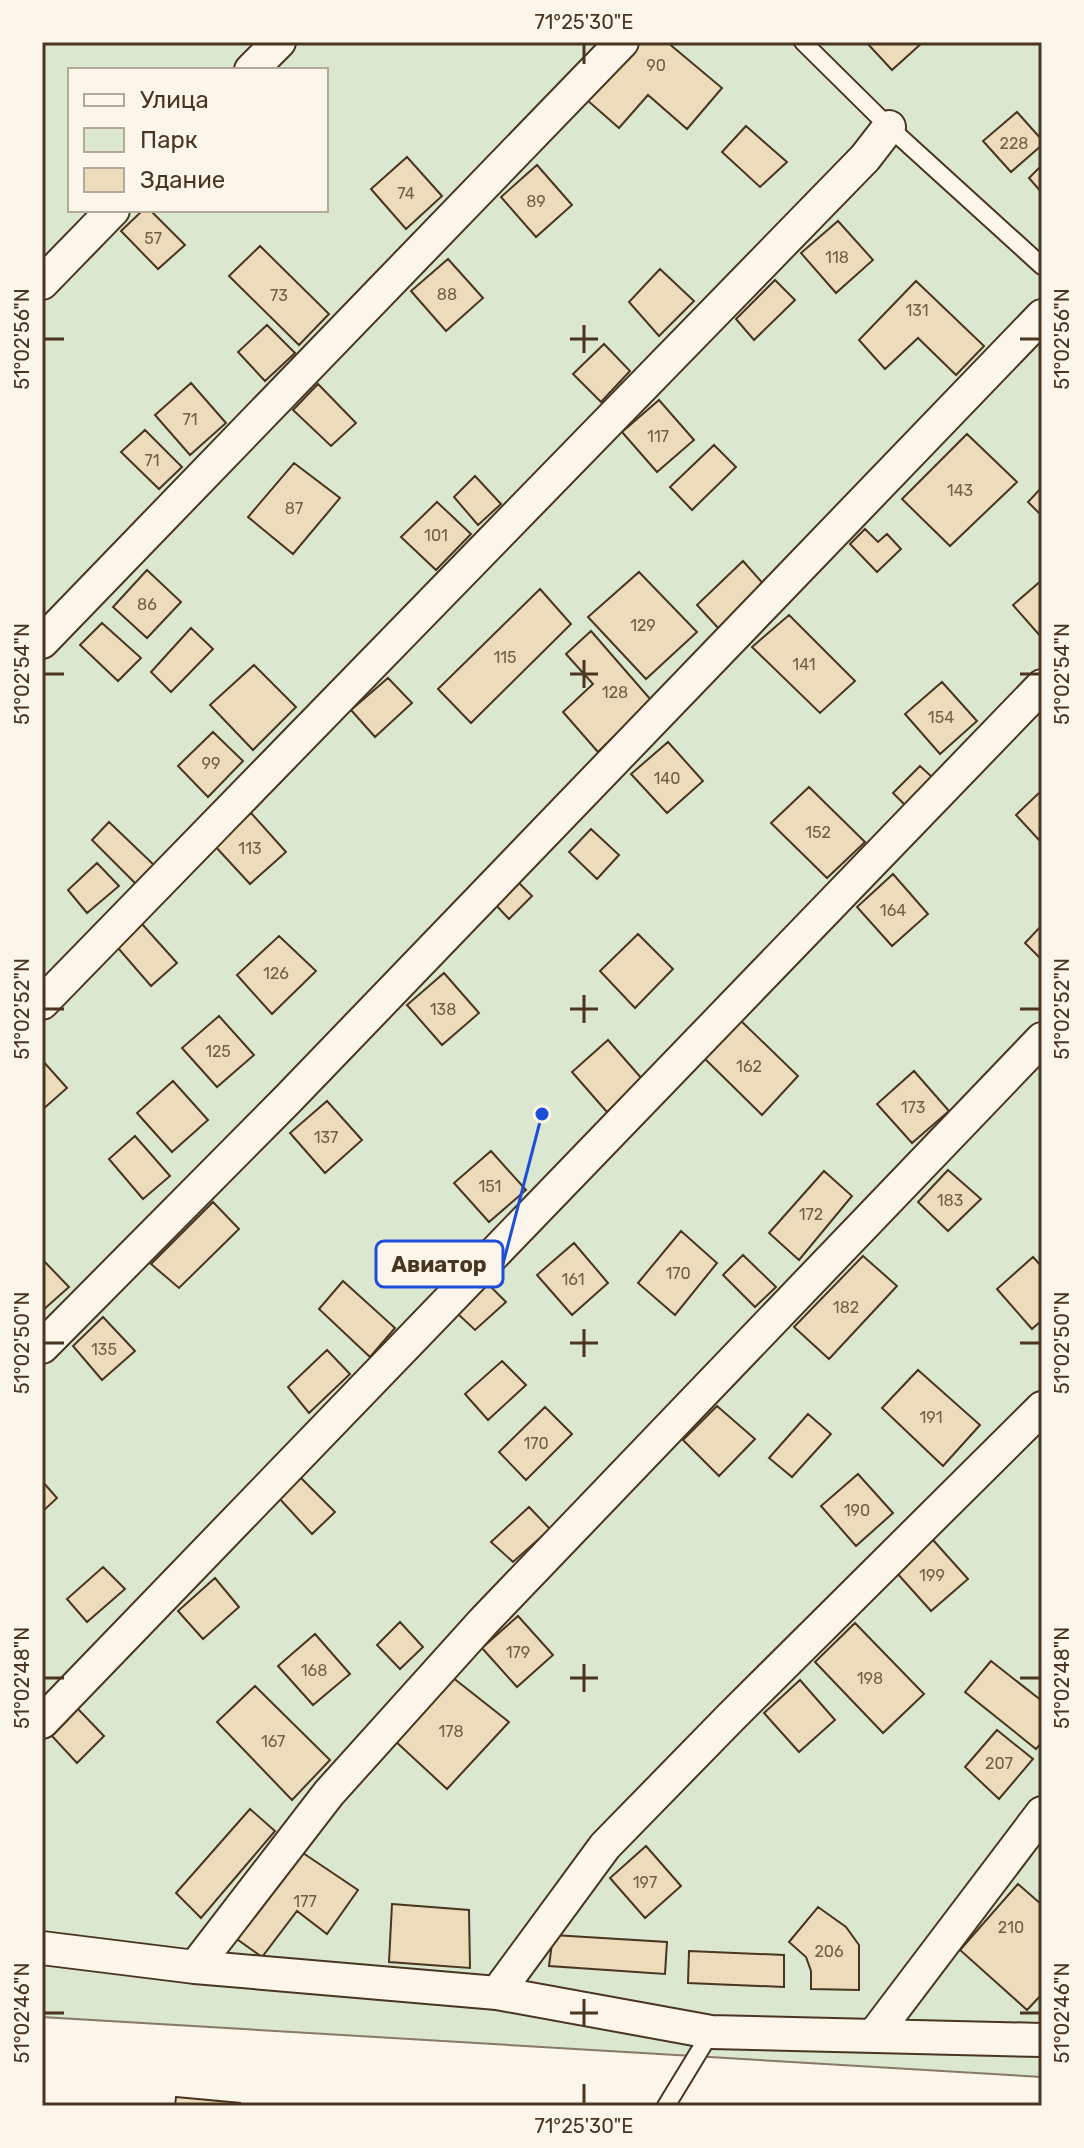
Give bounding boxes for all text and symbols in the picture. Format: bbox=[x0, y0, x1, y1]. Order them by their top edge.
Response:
text: 71°25'30"E bbox=[535, 10, 633, 34]
house number: 90 bbox=[646, 56, 666, 75]
legend bbox=[68, 68, 328, 212]
text: Улица bbox=[140, 86, 209, 114]
text: Парк bbox=[140, 126, 198, 154]
house number: 228 bbox=[1000, 134, 1028, 153]
text: Здание bbox=[140, 166, 225, 194]
house number: 74 bbox=[397, 184, 415, 203]
house number: 89 bbox=[526, 192, 546, 211]
house number: 57 bbox=[144, 229, 162, 248]
house number: 118 bbox=[825, 248, 849, 267]
house number: 88 bbox=[437, 285, 457, 304]
house number: 73 bbox=[270, 286, 288, 305]
text: 51°02'56"N bbox=[10, 288, 34, 390]
text: 51°02'56"N bbox=[1050, 288, 1074, 390]
house number: 131 bbox=[905, 301, 929, 320]
house number: 71 bbox=[182, 410, 198, 429]
house number: 117 bbox=[647, 427, 669, 446]
house number: 71 bbox=[144, 451, 160, 470]
house number: 143 bbox=[947, 481, 973, 500]
house number: 87 bbox=[285, 499, 303, 518]
house number: 101 bbox=[424, 526, 448, 545]
house number: 86 bbox=[137, 595, 157, 614]
house number: 129 bbox=[630, 616, 656, 635]
text: 51°02'54"N bbox=[10, 623, 34, 725]
text: 51°02'54"N bbox=[1050, 623, 1074, 725]
house number: 115 bbox=[493, 648, 517, 667]
house number: 141 bbox=[792, 655, 816, 674]
house number: 128 bbox=[602, 683, 628, 702]
house number: 154 bbox=[928, 708, 954, 727]
house number: 99 bbox=[202, 754, 220, 773]
house number: 140 bbox=[654, 769, 680, 788]
house number: 152 bbox=[805, 823, 831, 842]
house number: 113 bbox=[238, 839, 262, 858]
house number: 164 bbox=[880, 901, 906, 920]
text: 51°02'52"N bbox=[10, 958, 34, 1060]
text: 51°02'52"N bbox=[1050, 958, 1074, 1060]
house number: 126 bbox=[263, 964, 289, 983]
house number: 138 bbox=[430, 1000, 456, 1019]
house number: 125 bbox=[205, 1042, 231, 1061]
house number: 162 bbox=[736, 1057, 762, 1076]
house number: 173 bbox=[901, 1098, 925, 1117]
house number: 137 bbox=[314, 1128, 338, 1147]
house number: 151 bbox=[479, 1177, 501, 1196]
house number: 183 bbox=[937, 1191, 963, 1210]
house number: 172 bbox=[799, 1205, 823, 1224]
callout: Авиатор bbox=[376, 1241, 503, 1287]
text: Авиатор bbox=[391, 1251, 487, 1278]
house number: 170 bbox=[665, 1264, 691, 1283]
house number: 161 bbox=[562, 1270, 584, 1289]
text: 51°02'50"N bbox=[10, 1292, 34, 1394]
text: 51°02'50"N bbox=[1050, 1292, 1074, 1394]
house number: 182 bbox=[833, 1298, 859, 1317]
house number: 135 bbox=[91, 1340, 117, 1359]
house number: 191 bbox=[919, 1408, 943, 1427]
house number: 170 bbox=[523, 1434, 549, 1453]
house number: 190 bbox=[844, 1501, 870, 1520]
house number: 199 bbox=[919, 1566, 945, 1585]
text: 51°02'48"N bbox=[10, 1627, 34, 1729]
text: 51°02'48"N bbox=[1050, 1627, 1074, 1729]
house number: 179 bbox=[506, 1643, 530, 1662]
house number: 168 bbox=[301, 1661, 327, 1680]
house number: 198 bbox=[857, 1669, 883, 1688]
house number: 178 bbox=[438, 1722, 464, 1741]
house number: 167 bbox=[261, 1732, 285, 1751]
house number: 207 bbox=[985, 1754, 1013, 1773]
house number: 197 bbox=[633, 1873, 657, 1892]
house number: 177 bbox=[293, 1892, 317, 1911]
house number: 210 bbox=[998, 1918, 1024, 1937]
house number: 206 bbox=[814, 1942, 844, 1961]
text: 51°02'46"N bbox=[10, 1963, 34, 2063]
text: 51°02'46"N bbox=[1050, 1963, 1074, 2063]
text: 71°25'30"E bbox=[535, 2114, 633, 2138]

